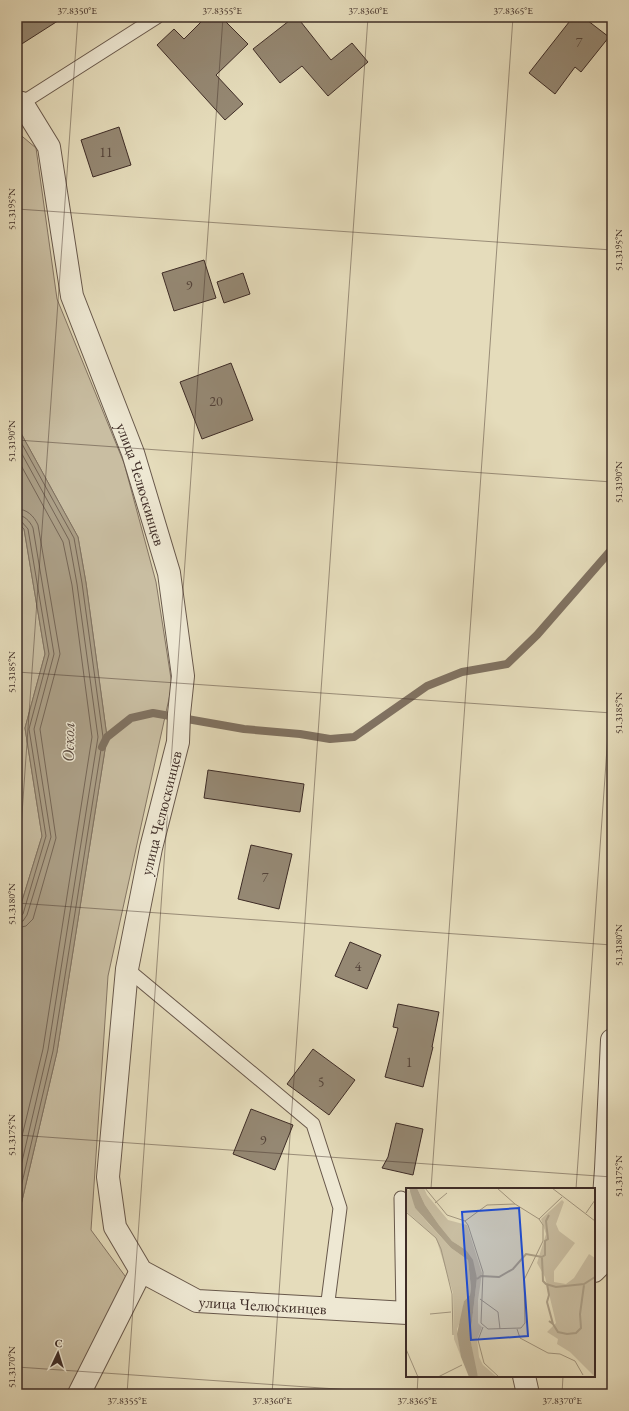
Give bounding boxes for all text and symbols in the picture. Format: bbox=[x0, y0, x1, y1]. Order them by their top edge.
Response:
text: 37.8350°E bbox=[57, 4, 97, 17]
text: 37.8355°E bbox=[202, 4, 242, 17]
text: 37.8360°E bbox=[348, 4, 388, 17]
text: 37.8365°E bbox=[493, 4, 533, 17]
house number: 7 bbox=[576, 33, 583, 51]
house number: 11 bbox=[99, 143, 113, 161]
text: 51.3195°N bbox=[5, 188, 18, 230]
text: 51.3195°N bbox=[612, 229, 625, 271]
house number: 9 bbox=[186, 276, 193, 294]
house number: 20 bbox=[209, 392, 223, 410]
street label: улица Челюскинцев bbox=[112, 419, 171, 548]
text: 51.3190°N bbox=[5, 420, 18, 462]
text: 51.3190°N bbox=[612, 461, 625, 503]
text: 51.3185°N bbox=[5, 651, 18, 693]
text: 51.3185°N bbox=[612, 692, 625, 734]
water label: Оскол bbox=[57, 722, 79, 762]
street label: улица Челюскинцев bbox=[135, 748, 187, 878]
house number: 7 bbox=[262, 868, 269, 886]
text: 51.3180°N bbox=[5, 883, 18, 925]
text: 51.3180°N bbox=[612, 924, 625, 966]
house number: 4 bbox=[355, 957, 362, 975]
house number: 1 bbox=[406, 1053, 412, 1071]
house number: 5 bbox=[318, 1073, 324, 1091]
text: 51.3175°N bbox=[5, 1114, 18, 1156]
house number: 9 bbox=[260, 1131, 267, 1149]
text: 51.3175°N bbox=[612, 1155, 625, 1197]
inset map bbox=[406, 1188, 595, 1377]
street label: улица Челюскинцев bbox=[198, 1291, 327, 1319]
north arrow bbox=[38, 1333, 78, 1373]
text: С bbox=[54, 1336, 63, 1350]
text: 51.3170°N bbox=[5, 1346, 18, 1388]
text: 37.8355°E bbox=[107, 1394, 147, 1407]
text: 37.8360°E bbox=[252, 1394, 292, 1407]
text: 37.8365°E bbox=[397, 1394, 437, 1407]
text: 37.8370°E bbox=[542, 1394, 582, 1407]

